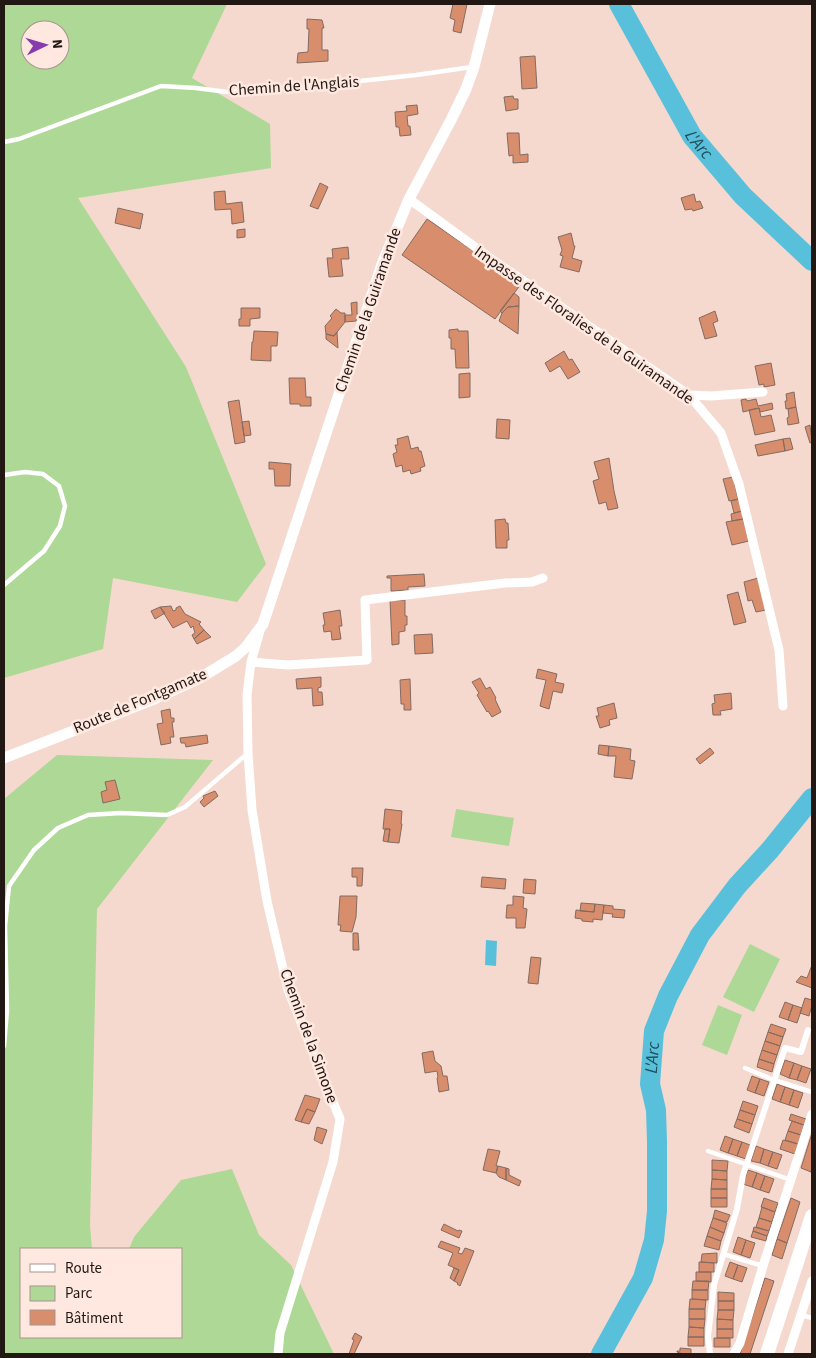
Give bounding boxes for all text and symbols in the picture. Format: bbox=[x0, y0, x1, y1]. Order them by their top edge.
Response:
north arrow bbox=[20, 20, 70, 70]
text: N bbox=[47, 38, 67, 49]
street label: Chemin de l'Anglais bbox=[228, 70, 360, 102]
water label: L'Arc bbox=[679, 126, 719, 165]
street label: Chemin de la Guiramande bbox=[329, 225, 407, 395]
street label: Impasse des Floralies de la Guiramande bbox=[470, 241, 698, 410]
street label: Route de Fontgamate bbox=[70, 663, 210, 739]
street label: Chemin de la Simone bbox=[274, 966, 344, 1106]
water label: L'Arc bbox=[638, 1040, 666, 1074]
legend bbox=[20, 1248, 182, 1338]
text: Route bbox=[65, 1258, 102, 1279]
text: Parc bbox=[65, 1283, 92, 1304]
text: Bâtiment bbox=[65, 1308, 123, 1329]

